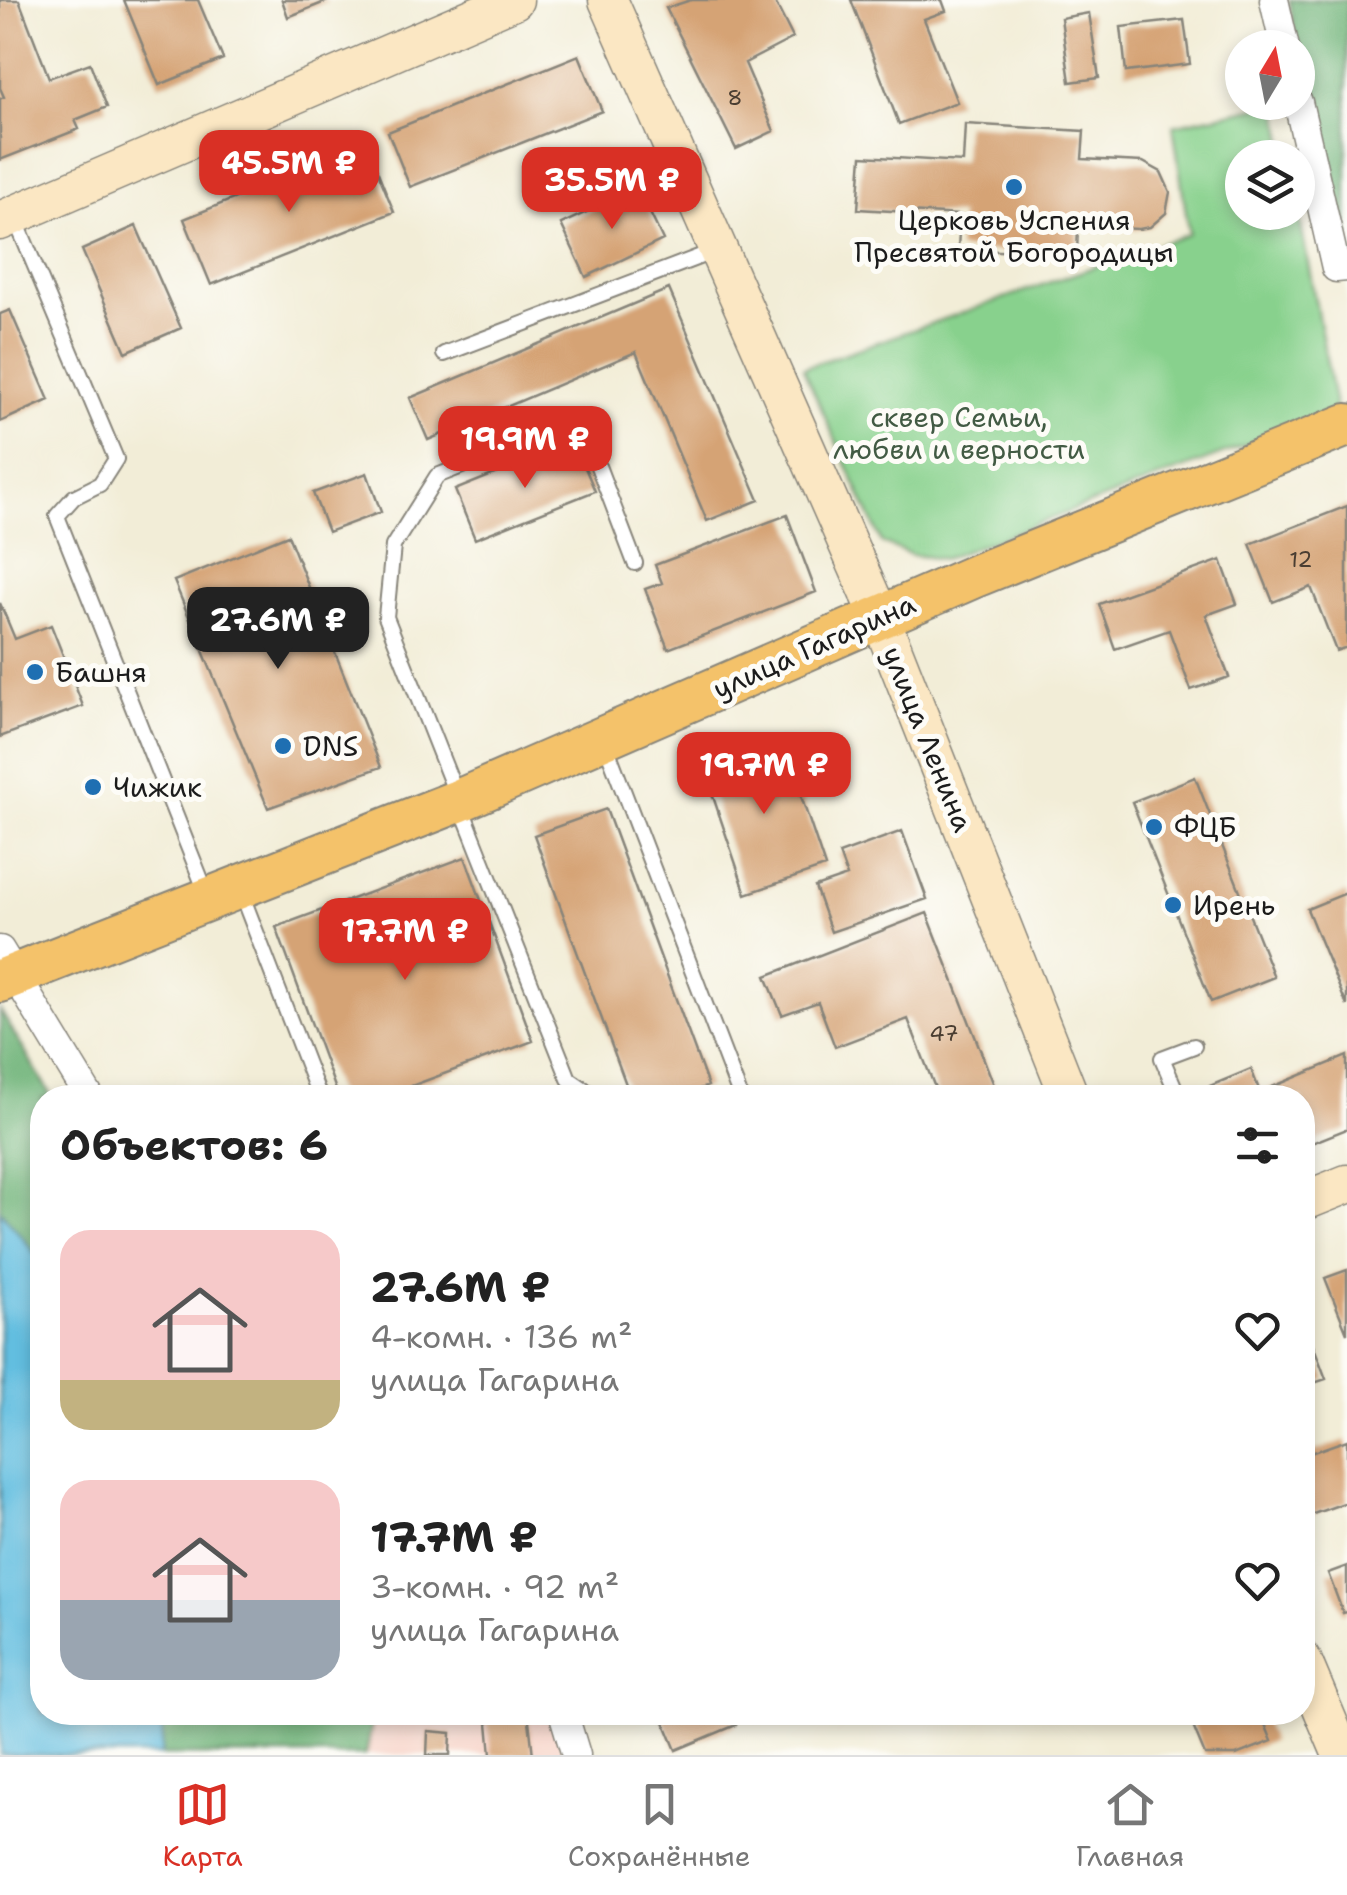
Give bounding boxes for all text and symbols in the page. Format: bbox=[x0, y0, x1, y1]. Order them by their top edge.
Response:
north arrow bbox=[1225, 30, 1315, 120]
map controls bbox=[1225, 30, 1315, 230]
house number: 8 bbox=[727, 83, 743, 112]
pin: 45.5M ₽ bbox=[197, 130, 381, 215]
button: layers bbox=[1225, 140, 1315, 230]
text: 45.5M ₽ bbox=[221, 141, 357, 184]
pin: 35.5M ₽ bbox=[520, 147, 704, 232]
text: 35.5M ₽ bbox=[544, 158, 680, 201]
marker: Церковь Успения Пресвятой Богородицы bbox=[1003, 176, 1025, 198]
place label: Церковь Успения Пресвятой Богородицы bbox=[854, 201, 1174, 271]
park label: сквер Семьи, любви и верности bbox=[833, 398, 1085, 468]
pin: 19.9M ₽ bbox=[433, 406, 617, 491]
text: 19.9M ₽ bbox=[460, 417, 590, 460]
house number: 12 bbox=[1289, 545, 1313, 574]
street label: улица Гагарина bbox=[707, 584, 921, 708]
pin: 27.6M ₽ bbox=[186, 587, 370, 672]
text: 27.6M ₽ bbox=[209, 598, 347, 641]
street label: улица Ленина bbox=[874, 641, 982, 837]
place label: Башня bbox=[55, 653, 147, 691]
marker: Башня bbox=[24, 661, 46, 683]
place label: DNS bbox=[303, 727, 358, 765]
pin: 19.7M ₽ bbox=[672, 732, 856, 817]
marker: DNS bbox=[272, 735, 294, 757]
text: 19.7M ₽ bbox=[699, 743, 829, 786]
place label: Чижик bbox=[113, 768, 202, 806]
marker: Чижик bbox=[82, 776, 104, 798]
place label: ФЦБ bbox=[1174, 808, 1237, 846]
marker: ФЦБ bbox=[1143, 816, 1165, 838]
place label: Ирень bbox=[1193, 886, 1275, 924]
marker: Ирень bbox=[1162, 894, 1184, 916]
pin: 17.7M ₽ bbox=[313, 898, 497, 983]
text: 17.7M ₽ bbox=[341, 909, 469, 952]
house number: 47 bbox=[929, 1019, 959, 1048]
text: Объектов: 6 bbox=[60, 1117, 328, 1173]
icon: filters bbox=[1230, 1118, 1285, 1173]
text: 27.6M ₽ bbox=[370, 1259, 551, 1315]
icon: home bbox=[140, 1270, 260, 1390]
icon: heart bbox=[1230, 1303, 1285, 1358]
text: 4-комн. · 136 m² bbox=[370, 1315, 632, 1358]
text: улица Гагарина bbox=[370, 1358, 619, 1401]
text: 17.7M ₽ bbox=[370, 1509, 538, 1565]
icon: home bbox=[140, 1520, 260, 1640]
icon: heart bbox=[1230, 1553, 1285, 1608]
text: 3-комн. · 92 m² bbox=[370, 1565, 619, 1608]
text: улица Гагарина bbox=[370, 1608, 619, 1651]
tab: Карта bbox=[163, 1777, 243, 1875]
tab: Сохранённые bbox=[568, 1777, 751, 1875]
tab: Главная bbox=[1076, 1777, 1184, 1875]

